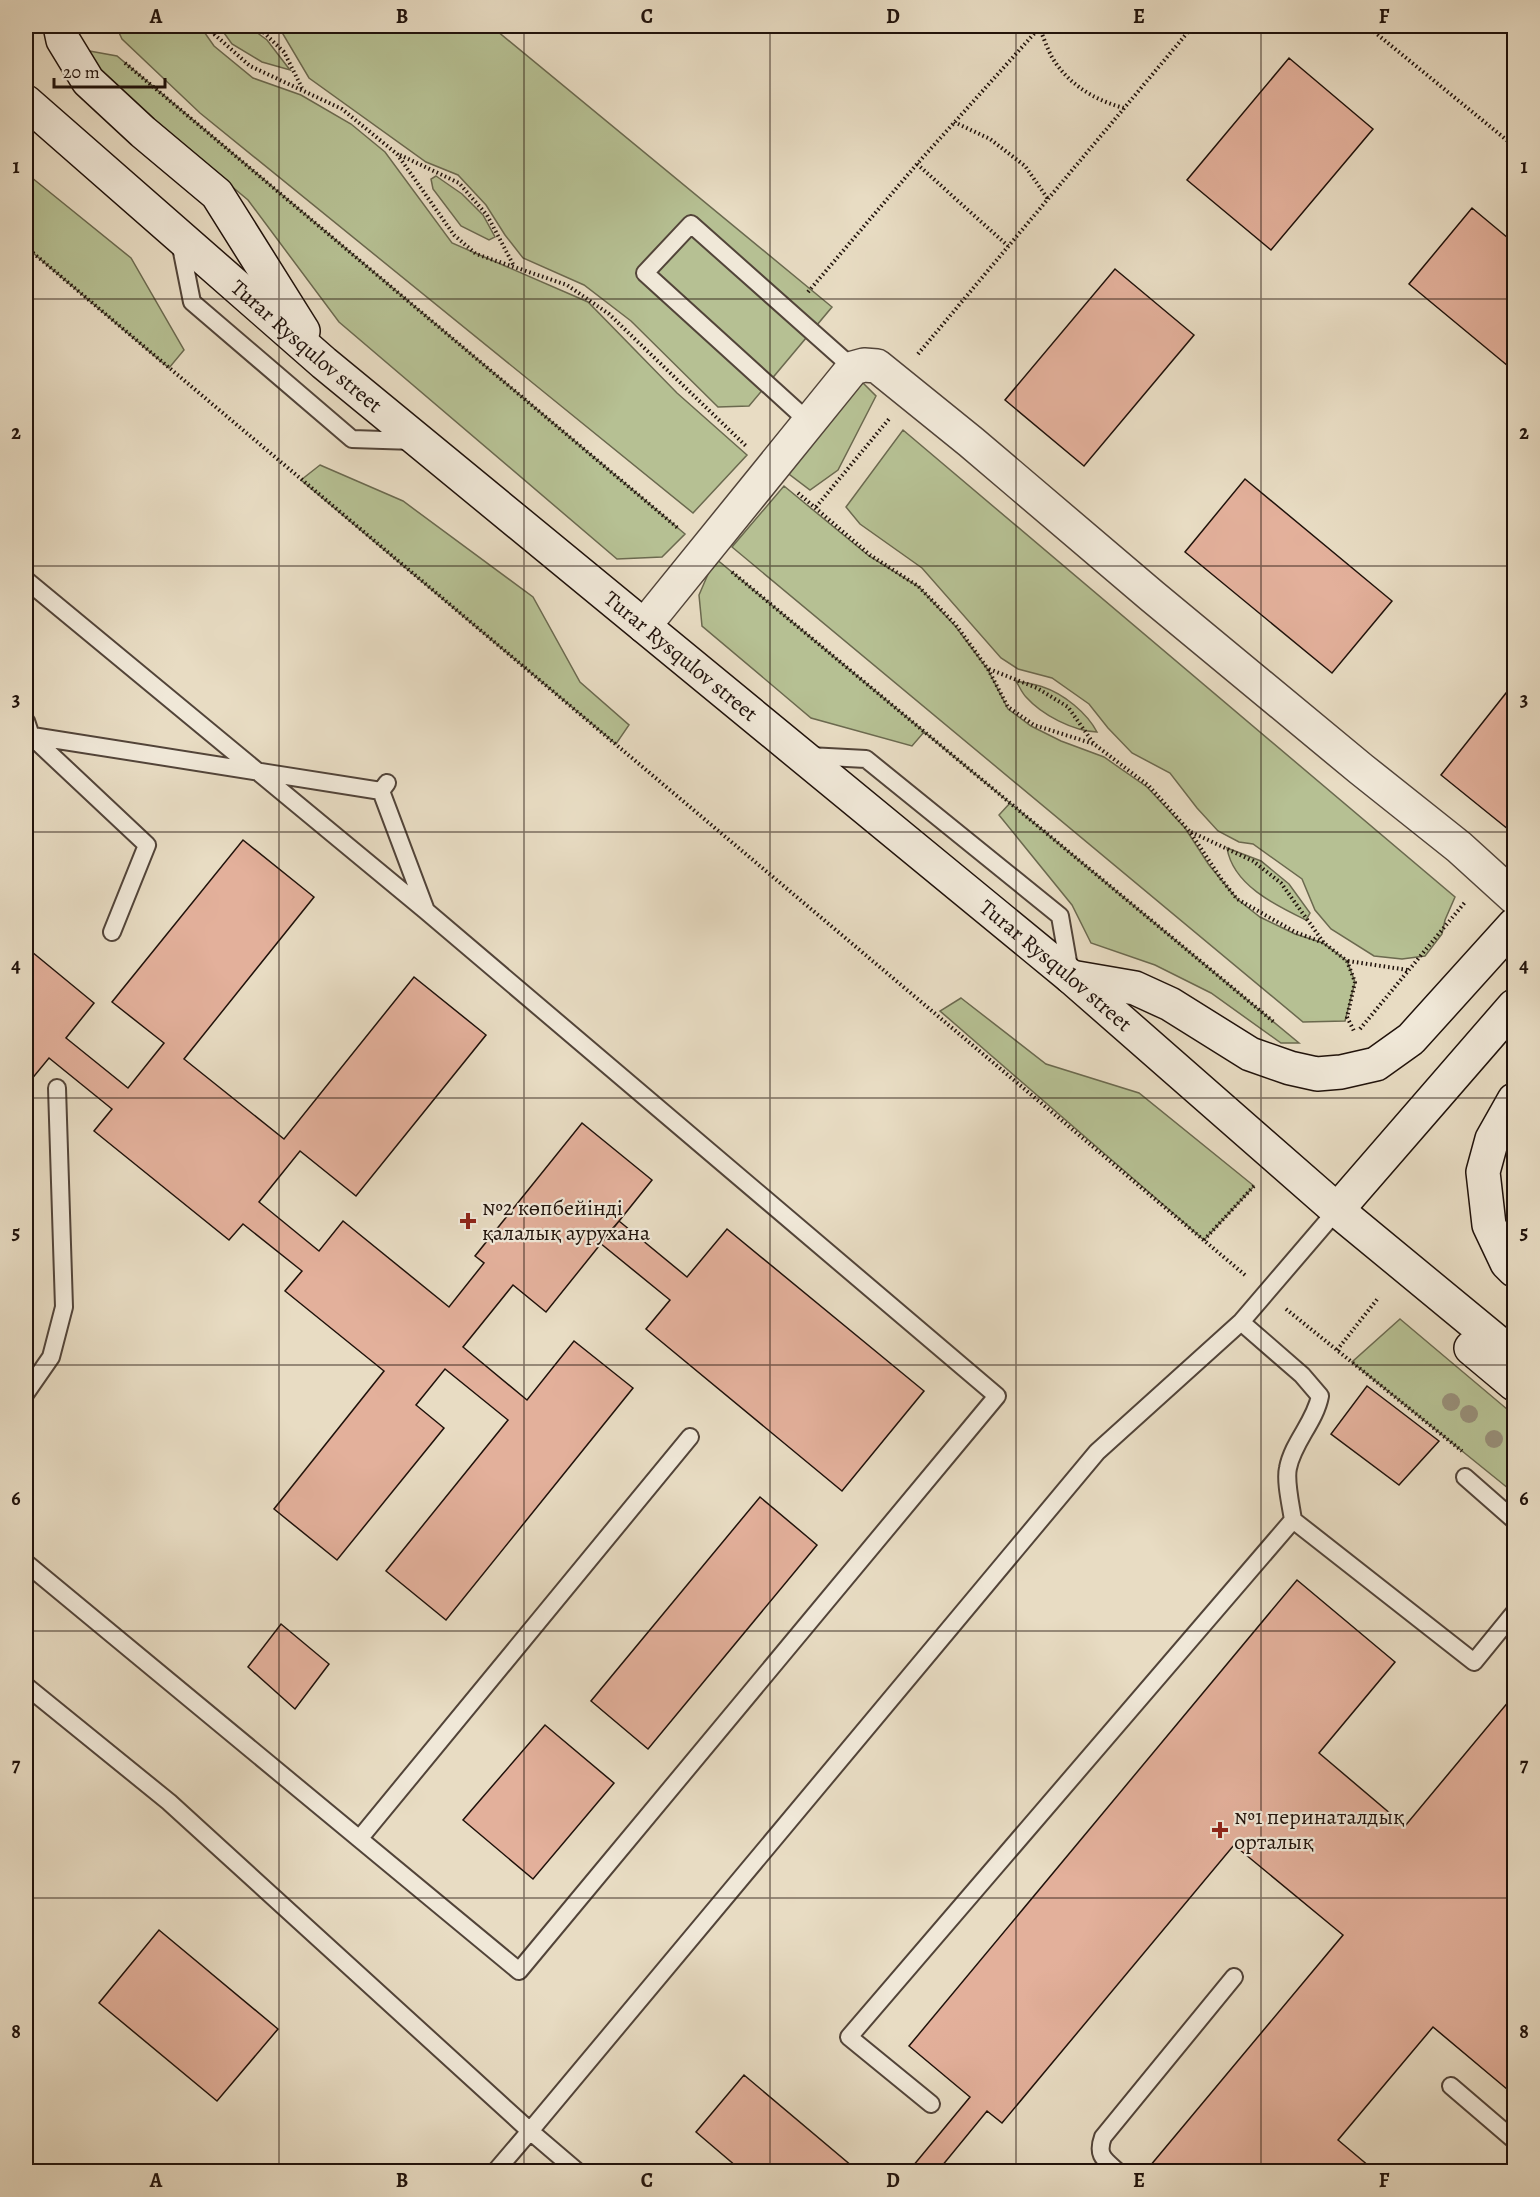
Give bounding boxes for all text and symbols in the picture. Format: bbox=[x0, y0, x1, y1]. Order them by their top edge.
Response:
text: A bbox=[149, 3, 163, 30]
text: B bbox=[396, 3, 408, 30]
text: C bbox=[641, 3, 653, 30]
text: D bbox=[886, 3, 900, 30]
text: E bbox=[1133, 3, 1145, 30]
text: F bbox=[1379, 3, 1390, 30]
scale bar bbox=[54, 51, 165, 89]
text: 20 m bbox=[63, 60, 100, 84]
text: 1 bbox=[12, 153, 20, 180]
text: 1 bbox=[1520, 153, 1528, 180]
street label: Turar Rysqulov street bbox=[224, 273, 389, 420]
text: 2 bbox=[11, 419, 21, 446]
text: 2 bbox=[1519, 419, 1529, 446]
street label: Turar Rysqulov street bbox=[598, 584, 764, 728]
text: 3 bbox=[12, 686, 20, 713]
text: 3 bbox=[1520, 686, 1528, 713]
street label: Turar Rysqulov street bbox=[973, 893, 1138, 1039]
text: 4 bbox=[11, 952, 21, 979]
text: 4 bbox=[1519, 952, 1529, 979]
place label: №2 көпбейінді қалалық аурухана bbox=[482, 1193, 651, 1248]
marker: №2 көпбейінді қалалық аурухана bbox=[459, 1212, 477, 1230]
text: 5 bbox=[12, 1219, 20, 1246]
text: 5 bbox=[1520, 1219, 1528, 1246]
text: 6 bbox=[11, 1485, 21, 1512]
text: 6 bbox=[1519, 1485, 1529, 1512]
text: 7 bbox=[12, 1751, 21, 1778]
text: 7 bbox=[1520, 1751, 1529, 1778]
place label: №1 перинаталдық орталық bbox=[1234, 1802, 1405, 1857]
marker: №1 перинаталдық орталық bbox=[1211, 1821, 1229, 1839]
text: 8 bbox=[11, 2018, 21, 2045]
text: 8 bbox=[1519, 2018, 1529, 2045]
text: A bbox=[149, 2167, 163, 2194]
text: B bbox=[396, 2167, 408, 2194]
text: C bbox=[641, 2167, 653, 2194]
text: D bbox=[886, 2167, 900, 2194]
text: E bbox=[1133, 2167, 1145, 2194]
text: F bbox=[1379, 2167, 1390, 2194]

